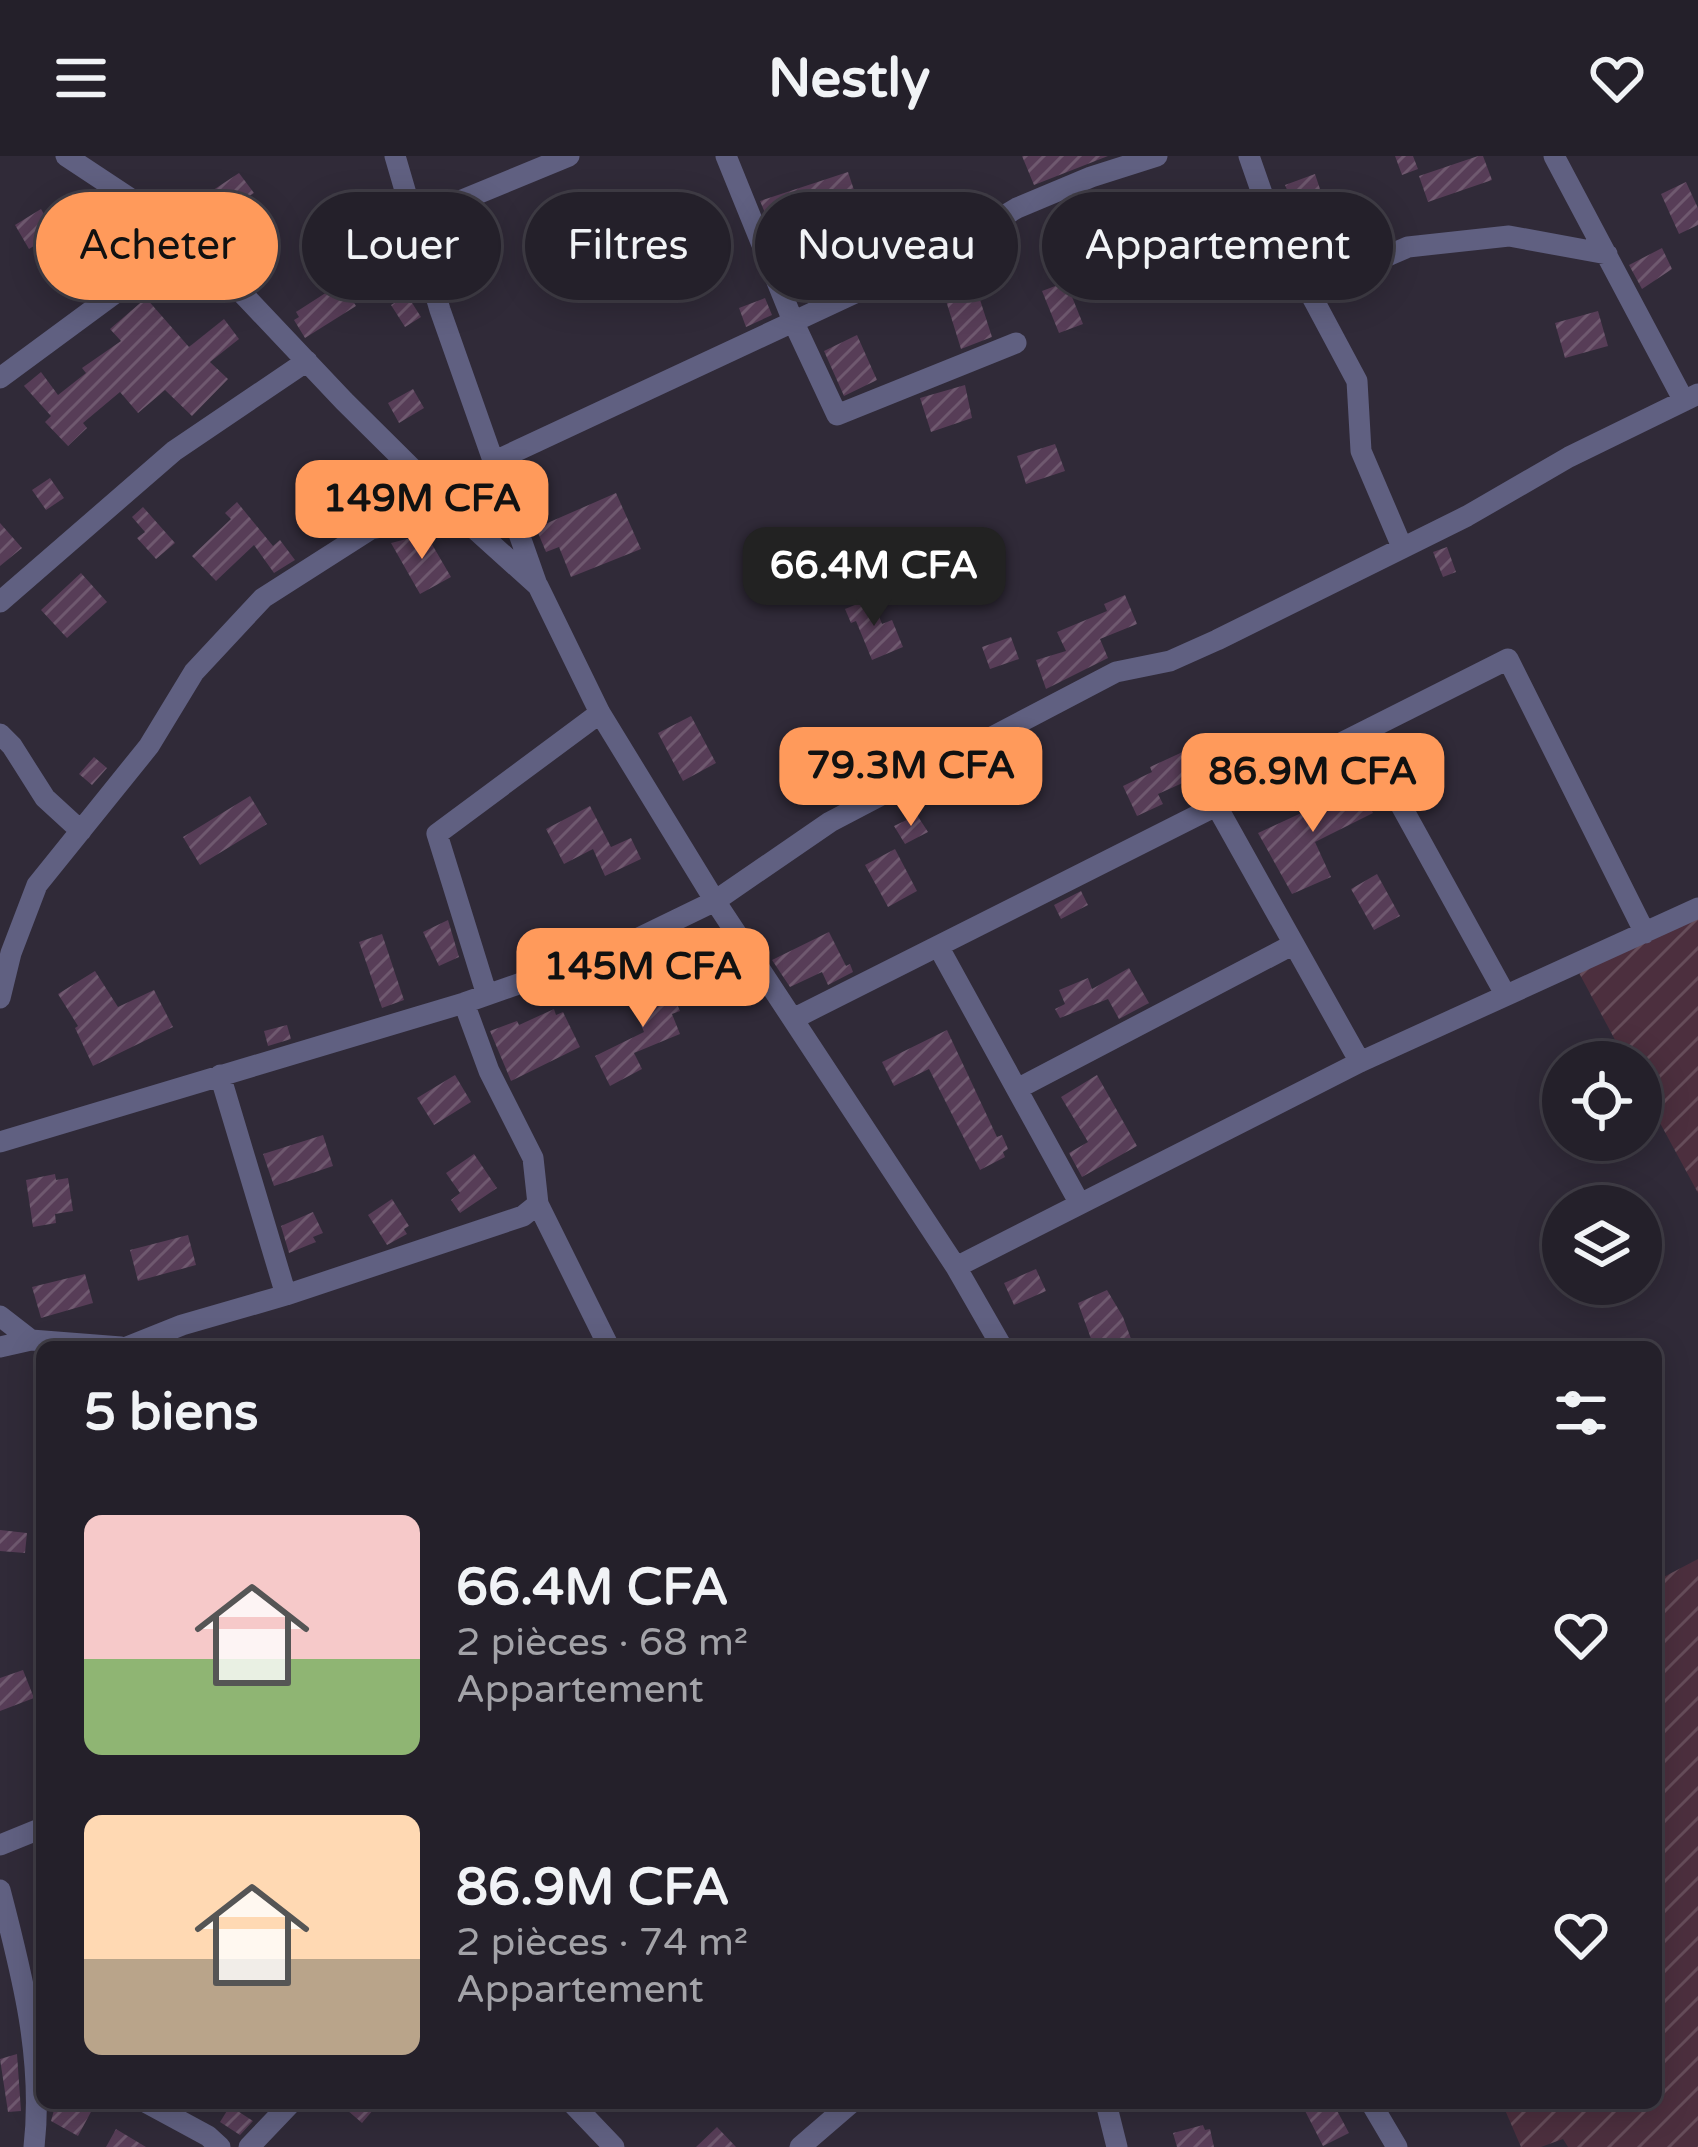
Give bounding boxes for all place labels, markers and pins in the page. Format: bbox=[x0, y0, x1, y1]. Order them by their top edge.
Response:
pin: 149M CFA bbox=[298, 460, 546, 562]
pin: 66.4M CFA bbox=[737, 527, 1011, 629]
pin: 79.3M CFA bbox=[774, 727, 1048, 829]
pin: 86.9M CFA bbox=[1176, 733, 1450, 835]
pin: 145M CFA bbox=[519, 928, 767, 1030]

